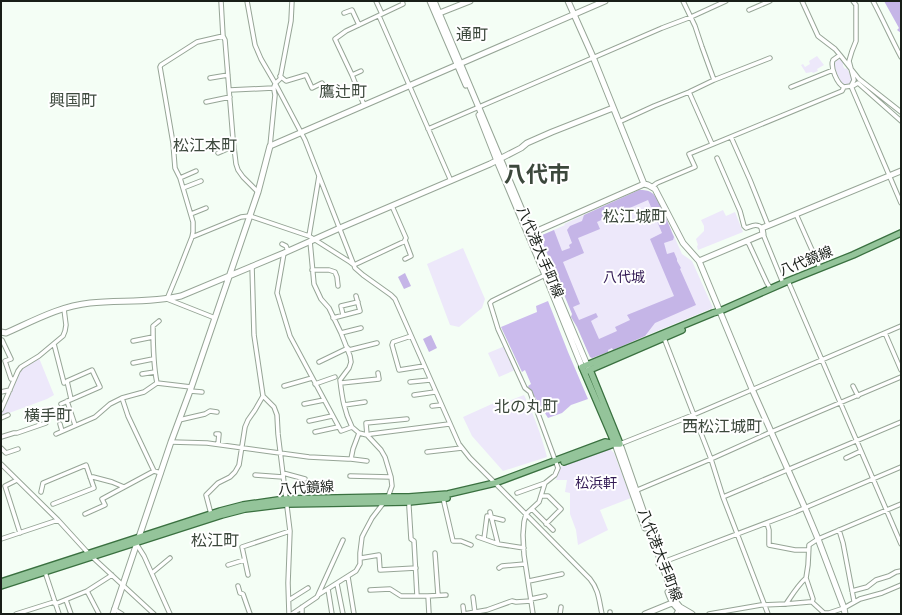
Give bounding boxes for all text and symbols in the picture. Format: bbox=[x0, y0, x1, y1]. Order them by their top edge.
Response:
district label: 通町 bbox=[456, 25, 488, 45]
district label: 鷹辻町 bbox=[319, 82, 367, 102]
district label: 興国町 bbox=[49, 91, 97, 111]
district label: 松江本町 bbox=[173, 136, 237, 156]
district label: 八代市 bbox=[504, 162, 570, 188]
street label: 八代港大手町線 bbox=[513, 204, 567, 300]
district label: 松江城町 bbox=[603, 207, 667, 227]
street label: 八代鏡線 bbox=[777, 243, 835, 279]
park label: 八代城 bbox=[603, 269, 645, 286]
district label: 北の丸町 bbox=[494, 397, 558, 417]
district label: 横手町 bbox=[24, 406, 72, 426]
district label: 西松江城町 bbox=[682, 417, 762, 437]
park label: 松浜軒 bbox=[575, 475, 617, 492]
street label: 八代鏡線 bbox=[278, 478, 334, 498]
street label: 八代港大手町線 bbox=[635, 506, 685, 604]
district label: 松江町 bbox=[191, 531, 239, 551]

